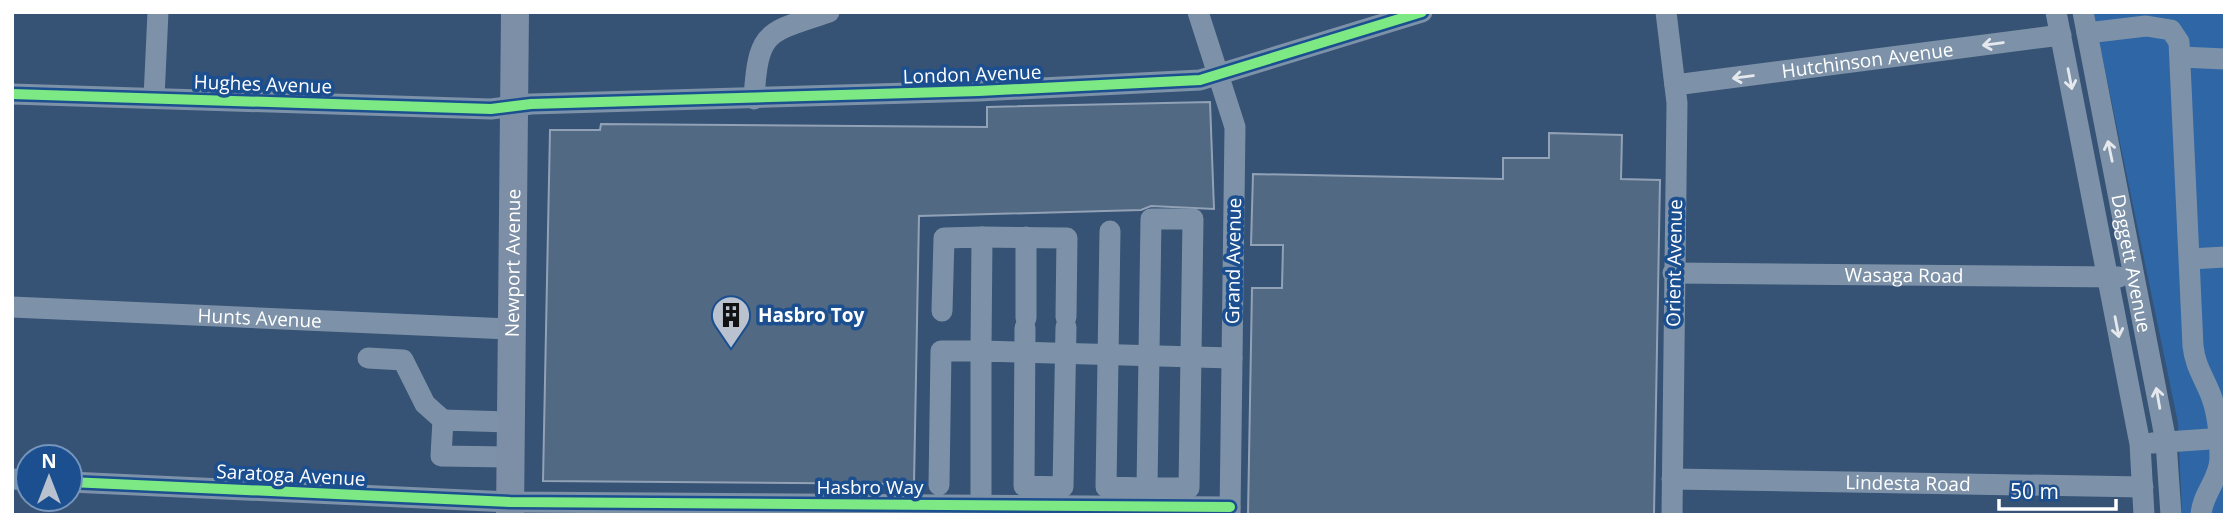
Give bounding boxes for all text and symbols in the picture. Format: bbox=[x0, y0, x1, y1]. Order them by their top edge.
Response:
street label: Hutchinson Avenue bbox=[1780, 36, 1955, 84]
one-way arrow bbox=[1982, 38, 2005, 51]
street label: London Avenue bbox=[902, 59, 1042, 89]
one-way arrow bbox=[2063, 67, 2077, 90]
street label: Hughes Avenue bbox=[193, 69, 333, 99]
one-way arrow bbox=[1733, 70, 1755, 83]
one-way arrow bbox=[2103, 140, 2117, 163]
street label: Newport Avenue bbox=[499, 189, 526, 337]
street label: Daggett Avenue bbox=[2105, 192, 2158, 335]
street label: Grand Avenue bbox=[1219, 198, 1247, 324]
street label: Orient Avenue bbox=[1660, 199, 1688, 327]
street label: Wasaga Road bbox=[1844, 262, 1964, 289]
building icon: Hasbro Toy bbox=[710, 294, 752, 349]
street label: Hunts Avenue bbox=[197, 302, 322, 334]
place label: Hasbro Toy bbox=[758, 302, 865, 328]
one-way arrow bbox=[2111, 315, 2125, 338]
one-way arrow bbox=[2151, 387, 2164, 410]
north arrow bbox=[14, 443, 84, 513]
text: N bbox=[41, 448, 57, 474]
street label: Saratoga Avenue bbox=[216, 458, 366, 492]
scale bar bbox=[1999, 468, 2116, 512]
street label: Lindesta Road bbox=[1845, 469, 1971, 497]
street label: Hasbro Way bbox=[817, 474, 924, 500]
text: 50 m bbox=[2010, 477, 2059, 505]

